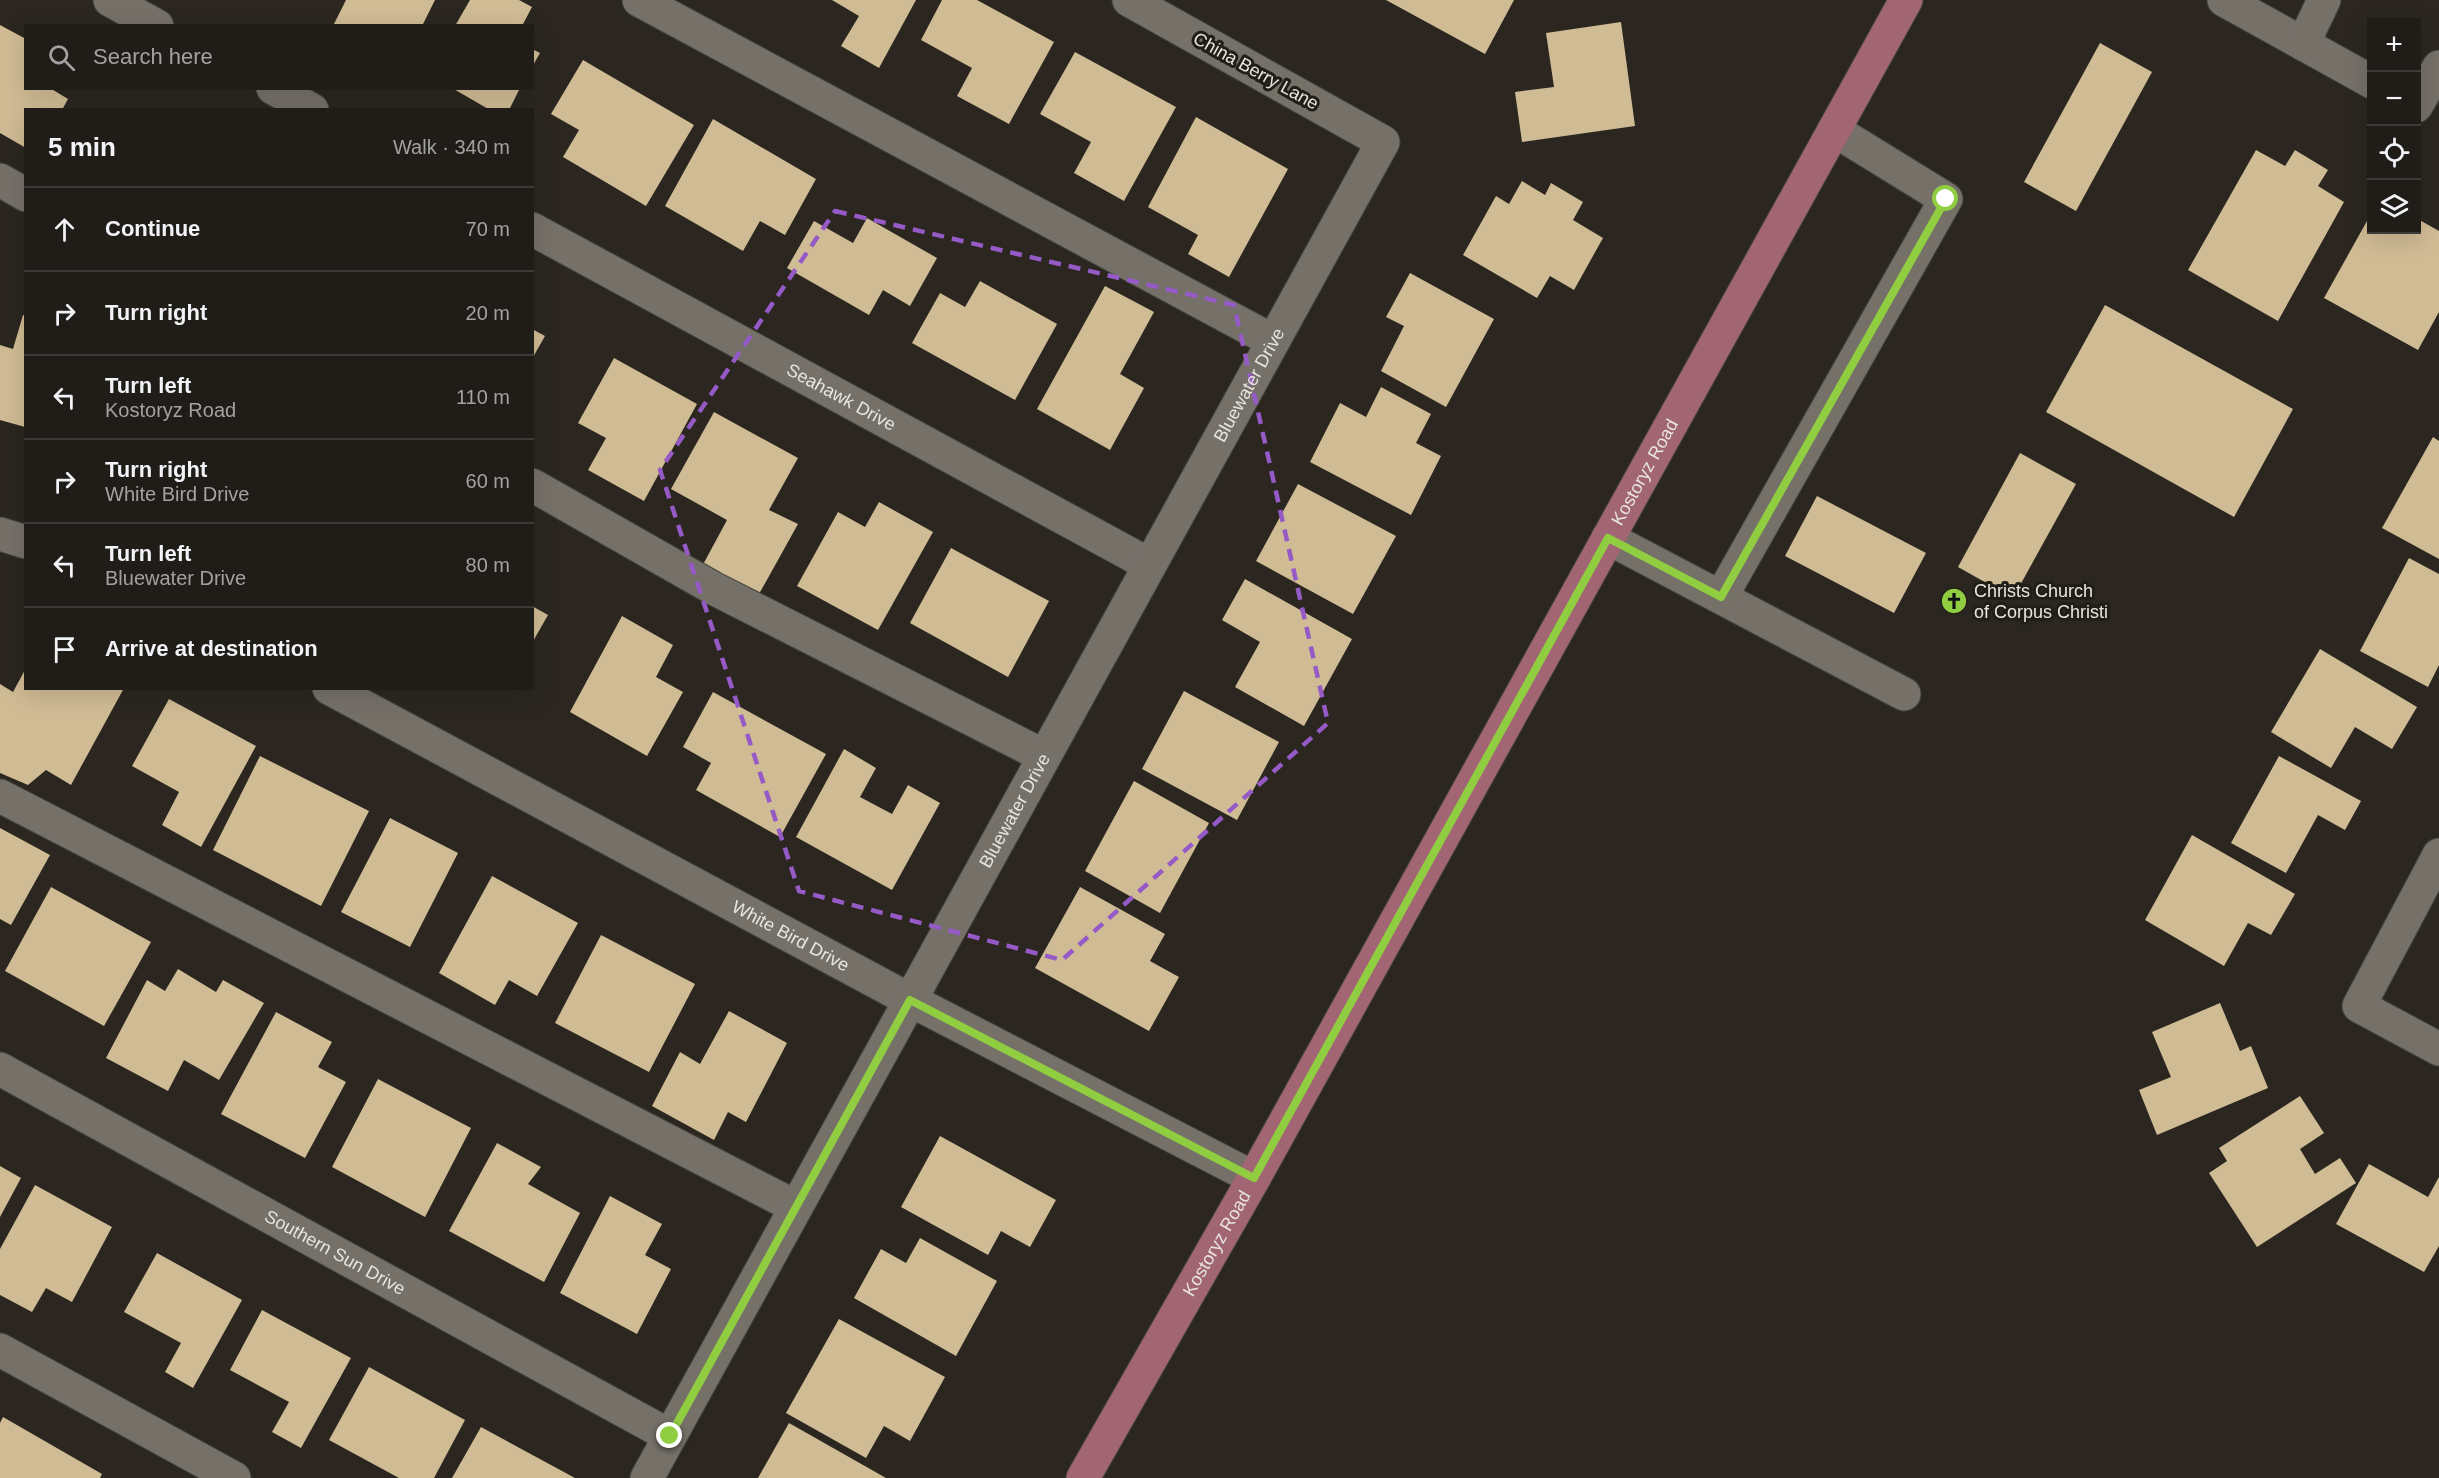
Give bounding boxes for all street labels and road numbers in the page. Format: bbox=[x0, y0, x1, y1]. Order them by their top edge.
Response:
street label: China Berry Lane bbox=[1190, 28, 1322, 114]
street label: Bluewater Drive bbox=[1210, 324, 1289, 445]
street label: Seahawk Drive bbox=[783, 359, 899, 435]
street label: Kostoryz Road bbox=[1607, 416, 1682, 529]
street label: Bluewater Drive bbox=[975, 750, 1054, 871]
street label: White Bird Drive bbox=[729, 896, 853, 975]
street label: Kostoryz Road bbox=[1179, 1187, 1255, 1300]
street label: Southern Sun Drive bbox=[261, 1206, 409, 1299]

